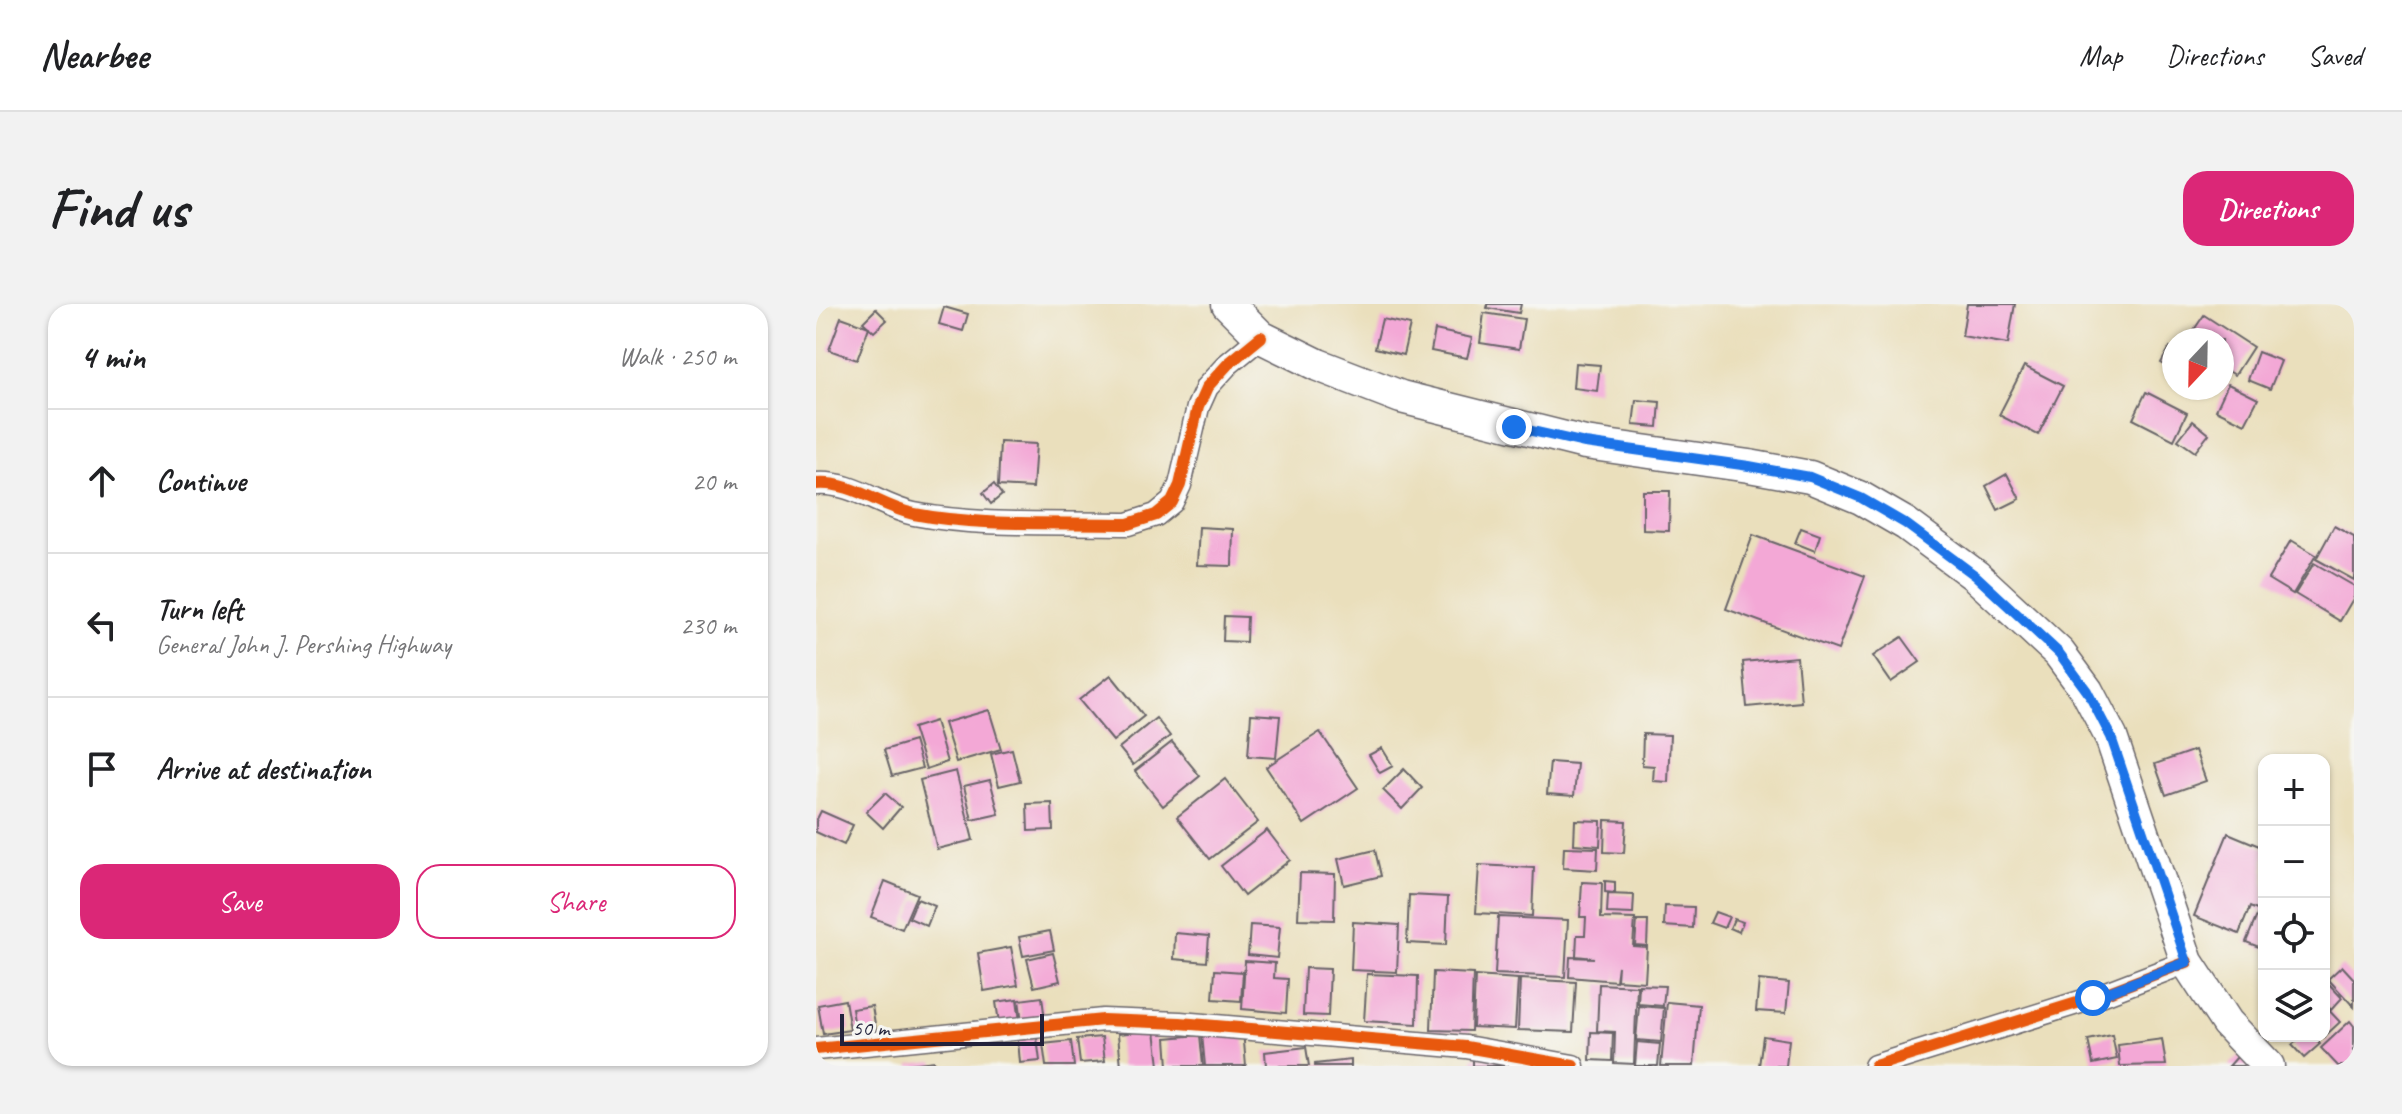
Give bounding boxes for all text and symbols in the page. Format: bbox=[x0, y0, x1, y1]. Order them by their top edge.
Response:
text: Nearbee bbox=[40, 32, 148, 79]
text: Map bbox=[2079, 38, 2122, 73]
text: Directions bbox=[2166, 38, 2264, 73]
text: Saved bbox=[2308, 38, 2362, 73]
button: Directions bbox=[2183, 171, 2354, 246]
text: Find us bbox=[48, 173, 188, 244]
north arrow bbox=[2162, 328, 2234, 400]
text: 4 min bbox=[80, 335, 145, 378]
text: Walk · 250 m bbox=[619, 340, 736, 373]
route end bbox=[1496, 409, 1532, 445]
icon: ahead bbox=[80, 459, 124, 503]
text: Continue bbox=[156, 462, 246, 500]
text: 20 m bbox=[692, 465, 736, 498]
text: Turn left bbox=[156, 590, 243, 628]
icon: left bbox=[80, 603, 124, 647]
text: 230 m bbox=[680, 609, 736, 642]
text: General John J. Pershing Highway bbox=[156, 628, 451, 661]
icon: arrive bbox=[80, 747, 124, 791]
text: Arrive at destination bbox=[156, 750, 371, 788]
map controls bbox=[2258, 754, 2330, 1042]
button: + bbox=[2258, 754, 2330, 826]
button: − bbox=[2258, 826, 2330, 898]
button: Save bbox=[80, 864, 400, 939]
button: Share bbox=[416, 864, 736, 939]
button: locate bbox=[2258, 898, 2330, 970]
button: layers bbox=[2258, 970, 2330, 1042]
route start bbox=[2075, 980, 2111, 1016]
scale bar bbox=[840, 1010, 1044, 1046]
text: 50 m bbox=[852, 1014, 889, 1042]

